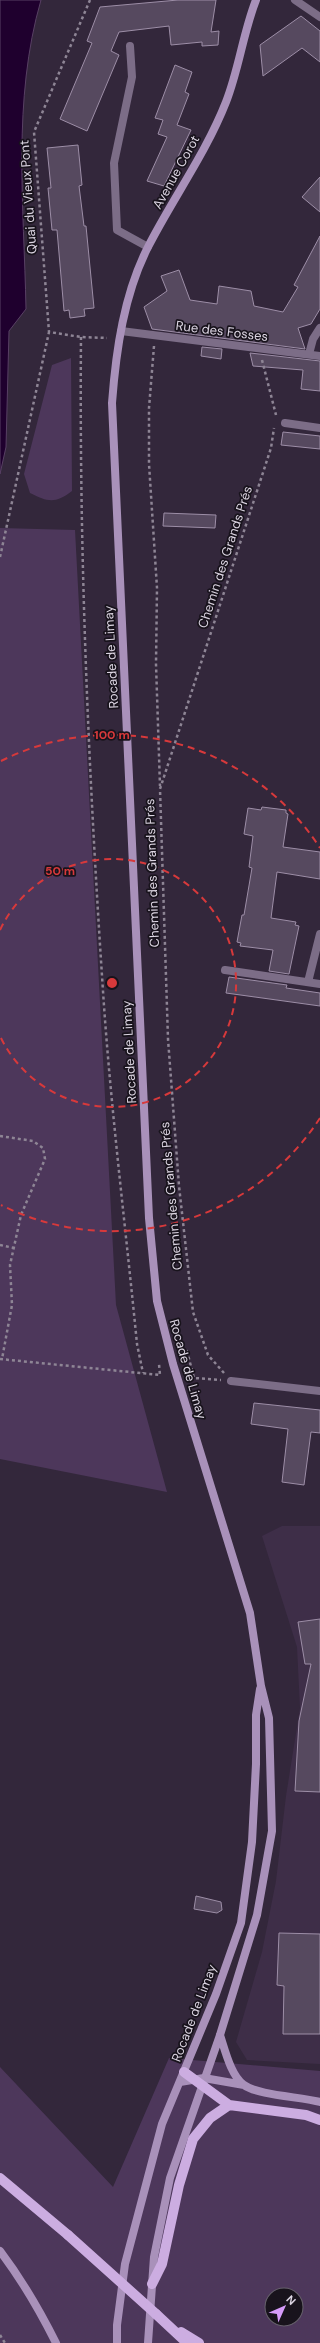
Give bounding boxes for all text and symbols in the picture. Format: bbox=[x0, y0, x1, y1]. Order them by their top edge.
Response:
street label: Avenue Corot bbox=[149, 132, 203, 212]
street label: Quai du Vieux Pont bbox=[16, 139, 40, 255]
street label: Rue des Fosses bbox=[175, 317, 269, 345]
street label: Chemin des Grands Prés bbox=[194, 484, 256, 630]
street label: Rocade de Limay bbox=[100, 605, 122, 709]
text: 100 m bbox=[94, 727, 130, 743]
street label: Chemin des Grands Prés bbox=[141, 798, 163, 948]
text: 50 m bbox=[45, 863, 75, 879]
centre of rings bbox=[105, 976, 119, 990]
street label: Rocade de Limay bbox=[118, 1000, 140, 1104]
street label: Chemin des Grands Prés bbox=[156, 1121, 186, 1271]
street label: Rocade de Limay bbox=[166, 1317, 210, 1421]
street label: Rocade de Limay bbox=[168, 1962, 220, 2064]
north arrow bbox=[264, 2287, 304, 2327]
text: N bbox=[283, 2292, 299, 2308]

